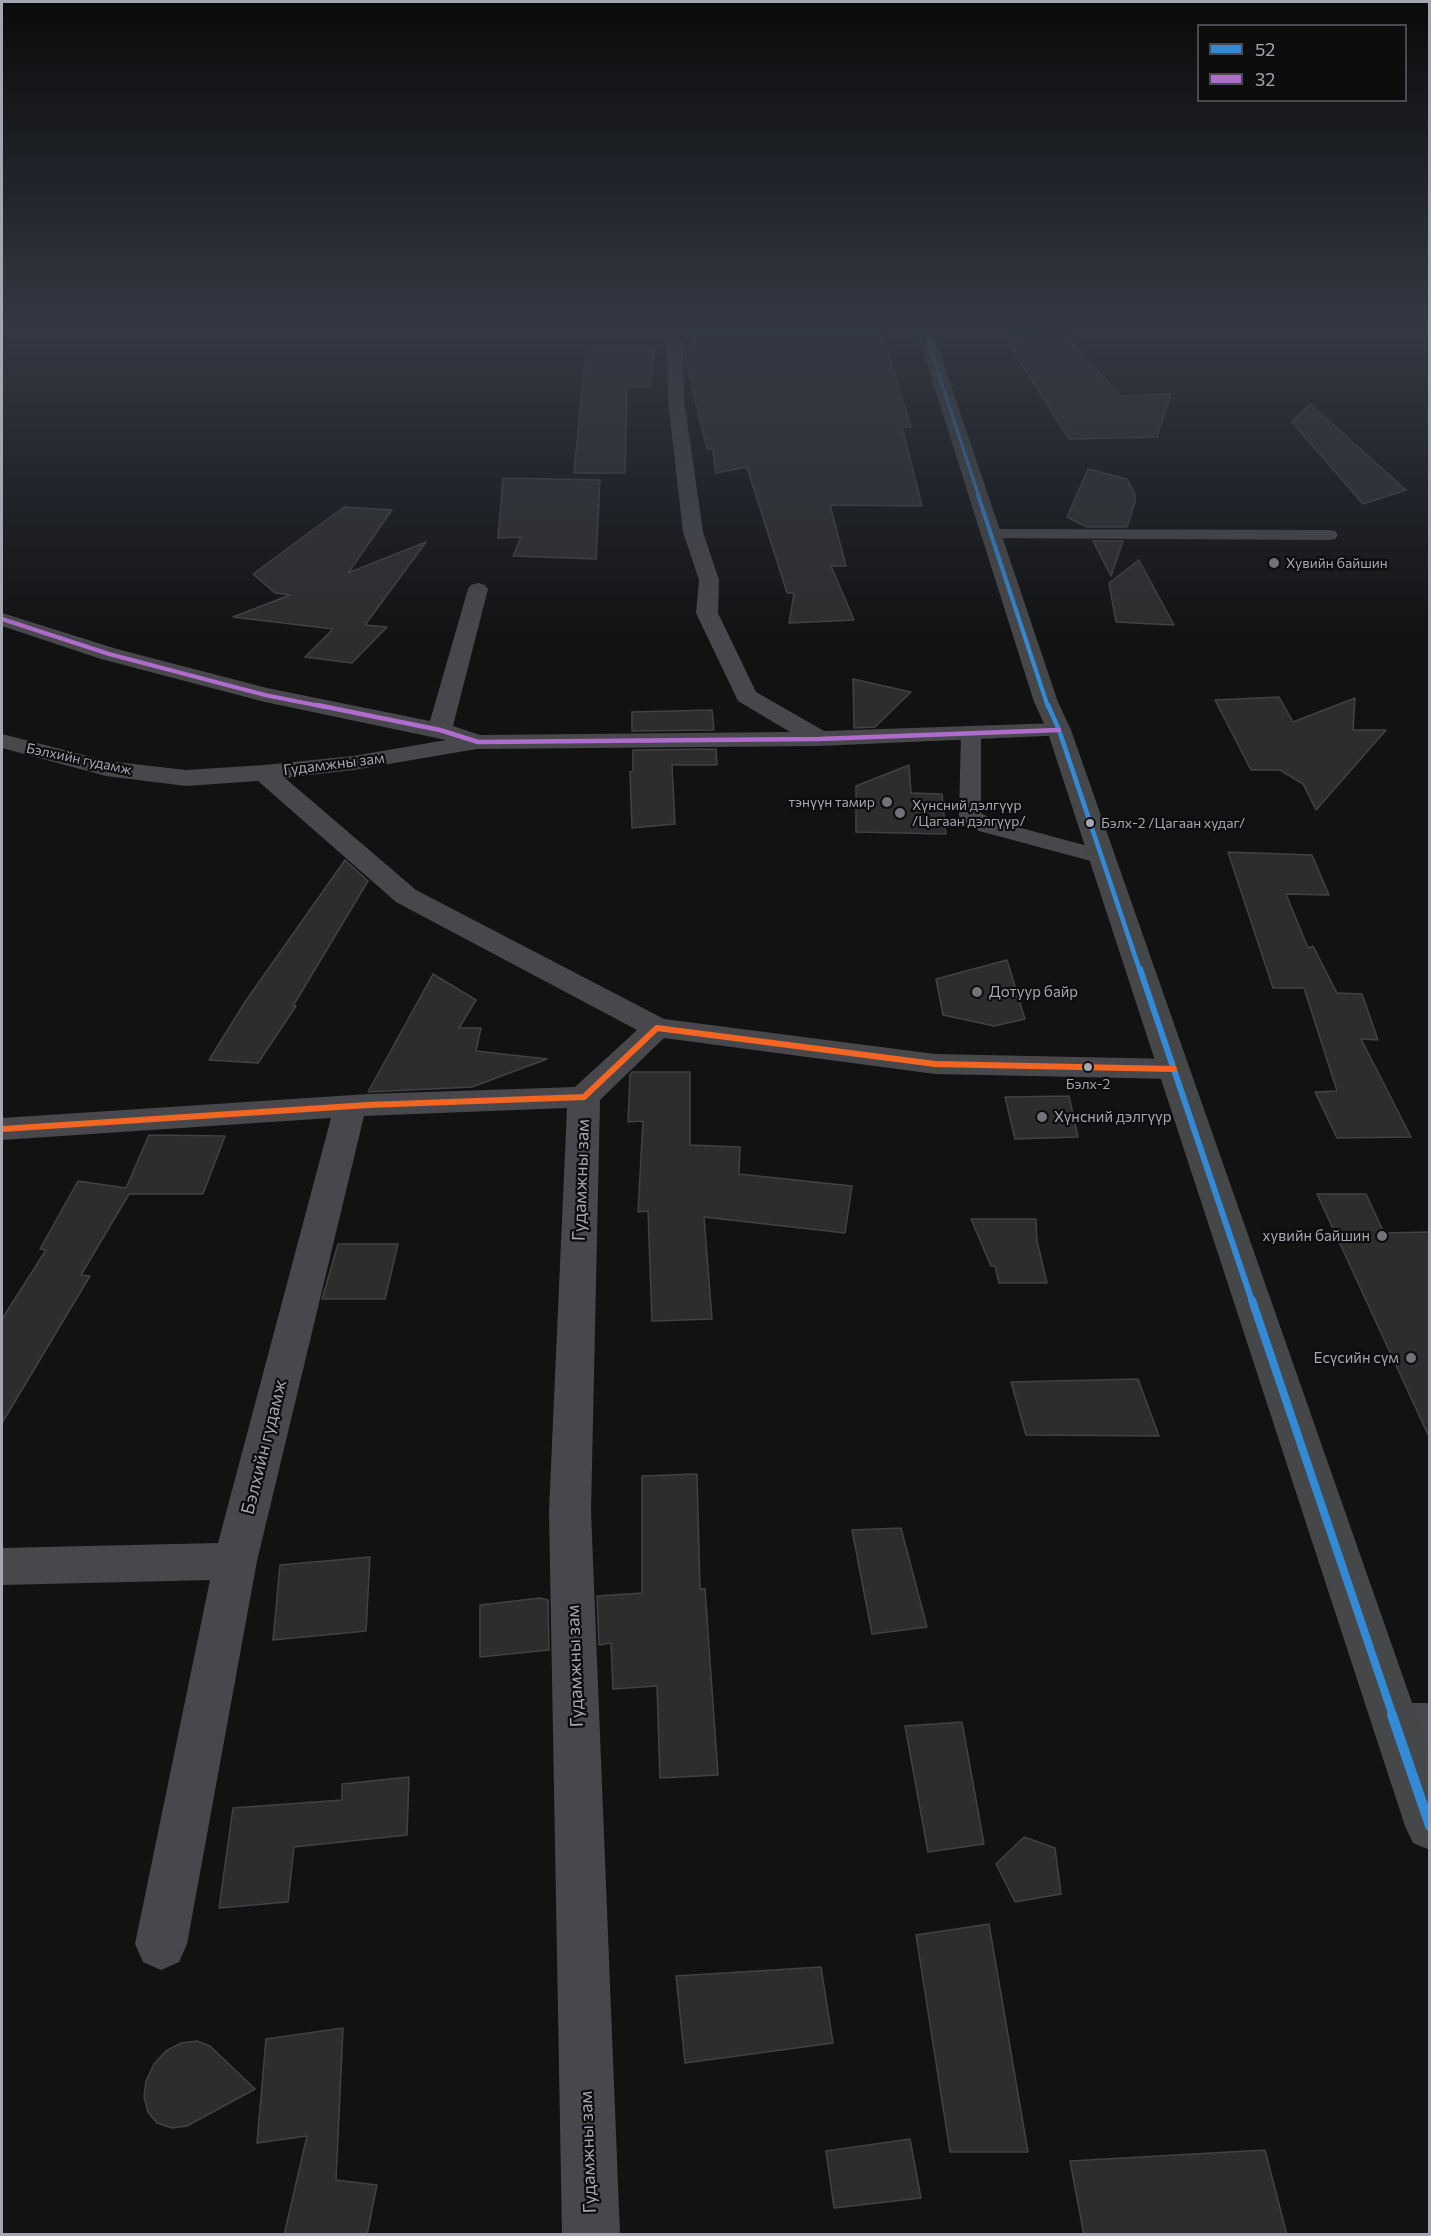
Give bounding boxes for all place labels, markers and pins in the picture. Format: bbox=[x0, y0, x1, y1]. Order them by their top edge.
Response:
place label: Хувийн байшин bbox=[1286, 555, 1388, 571]
marker: Хувийн байшин bbox=[1267, 556, 1281, 570]
place label: тэнүүн тамир bbox=[788, 794, 875, 810]
marker: тэнүүн тамир bbox=[880, 795, 894, 809]
place label: Хүнсний дэлгүүр /Цагаан дэлгүүр/ bbox=[912, 797, 1026, 830]
marker: Хүнсний дэлгүүр /Цагаан дэлгүүр/ bbox=[893, 806, 907, 820]
place label: Бэлх-2 /Цагаан худаг/ bbox=[1101, 815, 1245, 831]
marker: Бэлх-2 /Цагаан худаг/ bbox=[1084, 817, 1096, 829]
place label: Дотуур байр bbox=[989, 983, 1078, 1001]
marker: Дотуур байр bbox=[970, 985, 984, 999]
marker: Бэлх-2 bbox=[1082, 1061, 1094, 1073]
place label: Бэлх-2 bbox=[1066, 1076, 1110, 1092]
place label: Хүнсний дэлгүүр bbox=[1054, 1108, 1172, 1126]
marker: Хүнсний дэлгүүр bbox=[1035, 1110, 1049, 1124]
place label: хувийн байшин bbox=[1263, 1227, 1370, 1245]
marker: хувийн байшин bbox=[1375, 1229, 1389, 1243]
place label: Есүсийн сүм bbox=[1313, 1349, 1399, 1367]
marker: Есүсийн сүм bbox=[1404, 1351, 1418, 1365]

